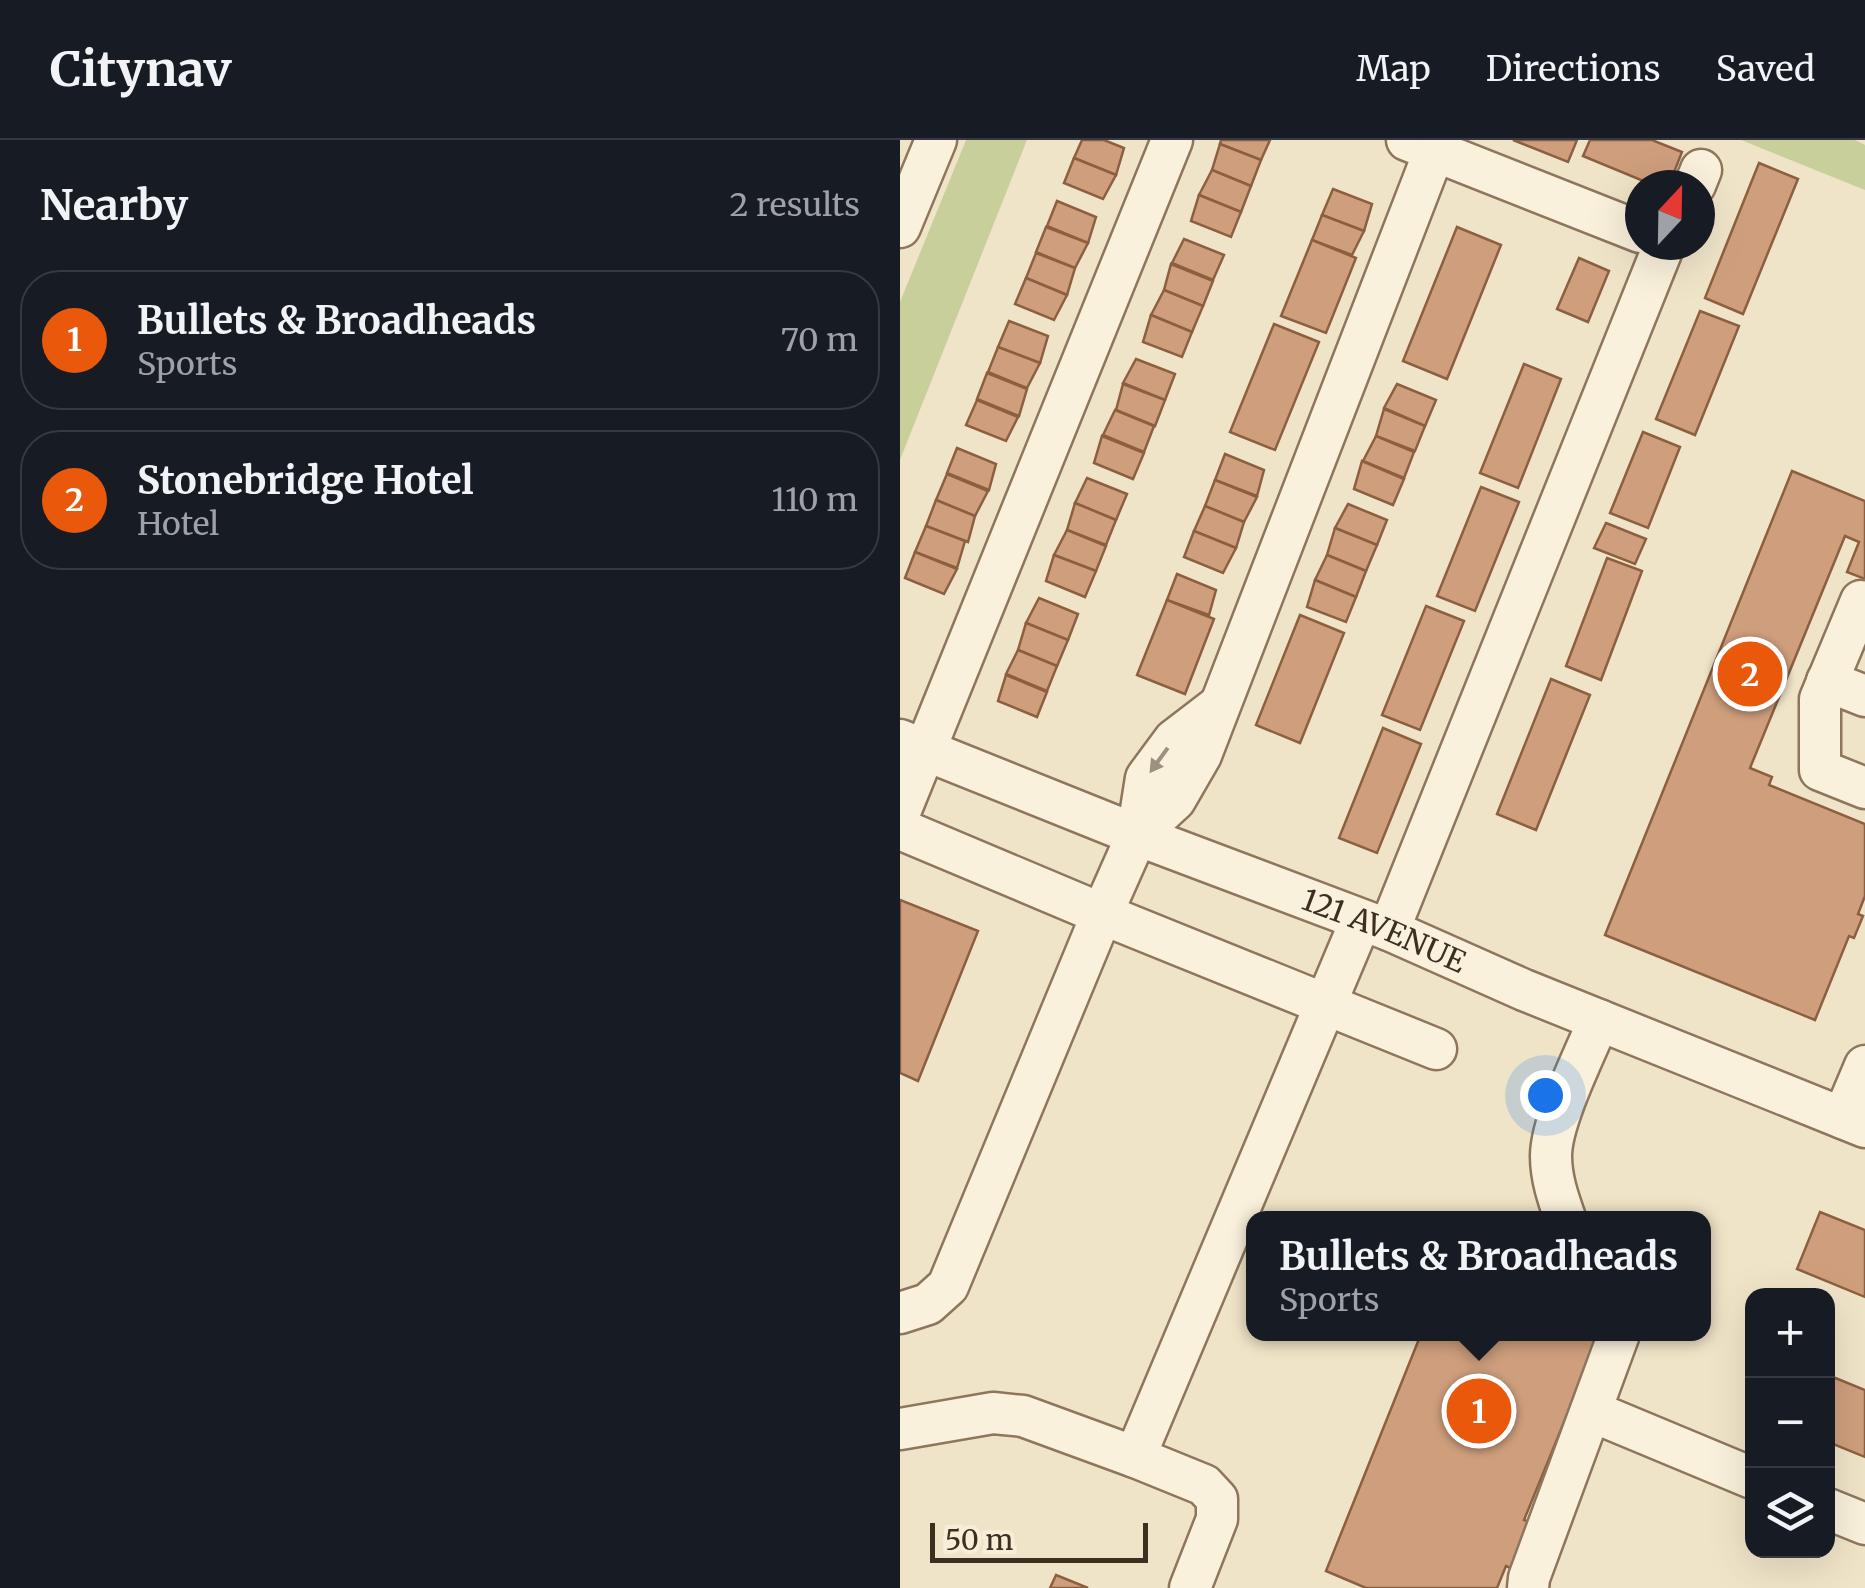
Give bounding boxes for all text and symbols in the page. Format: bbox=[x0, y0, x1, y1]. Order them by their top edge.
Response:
text: Citynav bbox=[50, 39, 232, 99]
text: Map bbox=[1356, 47, 1431, 91]
text: Directions bbox=[1486, 47, 1661, 91]
text: Saved bbox=[1716, 47, 1815, 91]
north arrow bbox=[1625, 170, 1715, 260]
text: Nearby bbox=[40, 179, 188, 231]
text: 2 results bbox=[729, 185, 860, 225]
text: Bullets & Broadheads bbox=[137, 297, 536, 344]
text: 1 bbox=[67, 320, 82, 360]
text: 70 m bbox=[781, 320, 858, 360]
text: Sports bbox=[137, 344, 237, 384]
text: Stonebridge Hotel bbox=[137, 457, 474, 504]
text: 2 bbox=[65, 480, 84, 520]
text: 110 m bbox=[771, 480, 858, 520]
text: Hotel bbox=[137, 504, 219, 544]
pin: 2 bbox=[1718, 636, 1782, 712]
one-way arrow bbox=[1149, 747, 1169, 773]
street label: 121 AVENUE bbox=[1297, 880, 1472, 981]
your location bbox=[1520, 1070, 1571, 1121]
popup bbox=[1246, 1211, 1711, 1341]
text: Bullets & Broadheads bbox=[1279, 1233, 1678, 1280]
text: Sports bbox=[1279, 1280, 1379, 1320]
map controls bbox=[1745, 1288, 1835, 1558]
button: + bbox=[1745, 1288, 1835, 1378]
pin: 1 bbox=[1446, 1374, 1512, 1448]
button: − bbox=[1745, 1378, 1835, 1468]
button: layers bbox=[1745, 1468, 1835, 1558]
scale bar bbox=[930, 1518, 1148, 1562]
text: 50 m bbox=[945, 1522, 1013, 1558]

